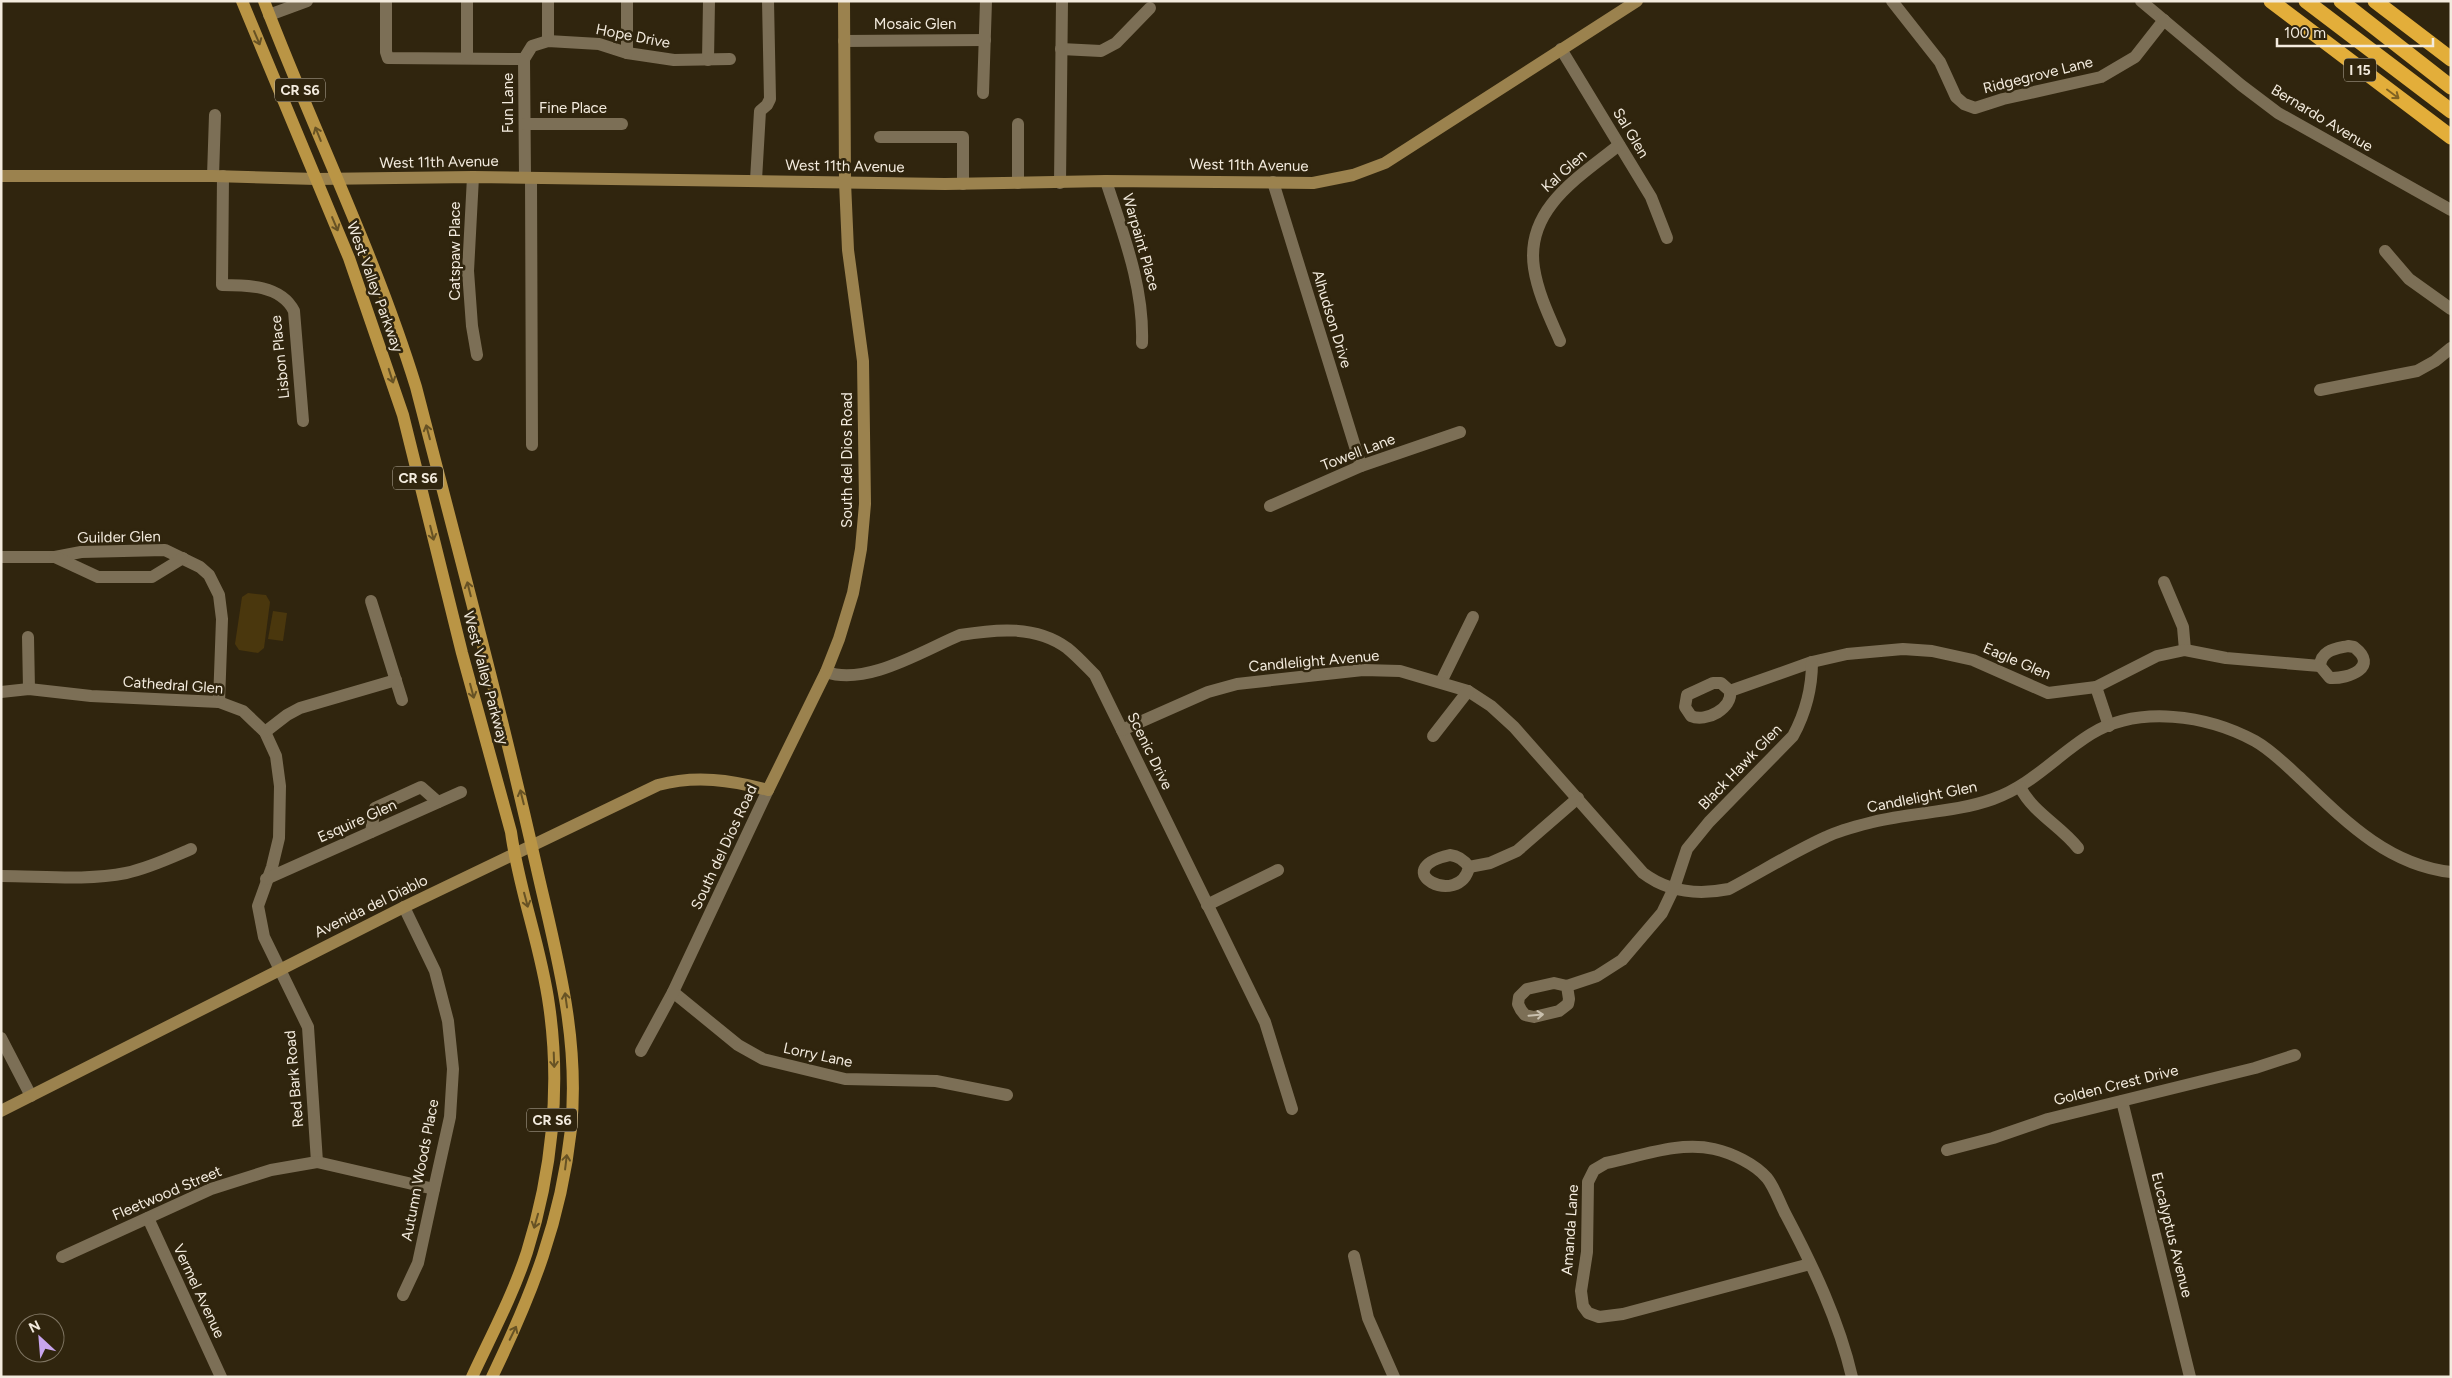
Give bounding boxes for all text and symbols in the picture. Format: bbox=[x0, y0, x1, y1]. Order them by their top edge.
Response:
street label: Mosaic Glen bbox=[874, 15, 956, 33]
scale bar bbox=[2277, 15, 2433, 47]
street label: Hope Drive bbox=[594, 20, 672, 52]
text: 100 m bbox=[2284, 24, 2326, 42]
one-way arrow bbox=[253, 30, 263, 45]
street label: Ridgegrove Lane bbox=[1981, 53, 2095, 97]
road number: I 15 bbox=[2344, 58, 2376, 82]
street label: Fun Lane bbox=[499, 73, 517, 133]
road number: CR S6 bbox=[275, 78, 325, 102]
street label: Bernardo Avenue bbox=[2268, 81, 2376, 155]
one-way arrow bbox=[2386, 89, 2400, 99]
street label: Fine Place bbox=[539, 99, 607, 117]
street label: Sal Glen bbox=[1609, 105, 1653, 161]
one-way arrow bbox=[313, 126, 322, 142]
street label: Kal Glen bbox=[1538, 146, 1590, 196]
street label: West 11th Avenue bbox=[379, 152, 499, 172]
street label: West 11th Avenue bbox=[1189, 155, 1309, 175]
street label: West 11th Avenue bbox=[785, 156, 905, 176]
street label: Warpaint Place bbox=[1119, 191, 1163, 293]
street label: Catspaw Place bbox=[446, 202, 464, 300]
one-way arrow bbox=[330, 216, 340, 231]
street label: West Valley Parkway bbox=[343, 219, 407, 355]
street label: Alhudson Drive bbox=[1309, 268, 1355, 370]
street label: Lisbon Place bbox=[267, 314, 293, 400]
one-way arrow bbox=[387, 368, 396, 384]
street label: South del Dios Road bbox=[838, 392, 856, 528]
one-way arrow bbox=[422, 424, 432, 440]
street label: Towell Lane bbox=[1318, 430, 1398, 474]
road number: CR S6 bbox=[393, 466, 443, 489]
one-way arrow bbox=[428, 525, 437, 541]
street label: Guilder Glen bbox=[77, 527, 161, 547]
one-way arrow bbox=[463, 581, 473, 597]
street label: West Valley Parkway bbox=[460, 609, 513, 747]
street label: Eagle Glen bbox=[1980, 639, 2054, 683]
street label: Candlelight Avenue bbox=[1248, 646, 1380, 676]
street label: Cathedral Glen bbox=[122, 673, 224, 697]
one-way arrow bbox=[468, 682, 478, 698]
street label: Scenic Drive bbox=[1124, 709, 1176, 793]
street label: Black Hawk Glen bbox=[1695, 720, 1785, 814]
street label: Candlelight Glen bbox=[1865, 778, 1979, 816]
street label: South del Dios Road bbox=[687, 782, 761, 912]
one-way arrow bbox=[517, 790, 526, 806]
street label: Esquire Glen bbox=[315, 796, 399, 846]
street label: Avenida del Diablo bbox=[311, 871, 431, 941]
one-way arrow bbox=[522, 892, 531, 908]
one-way arrow bbox=[561, 992, 571, 1008]
one-way arrow bbox=[1528, 1010, 1544, 1020]
street label: Red Bark Road bbox=[281, 1030, 307, 1128]
street label: Lorry Lane bbox=[782, 1039, 854, 1071]
one-way arrow bbox=[549, 1052, 558, 1068]
street label: Golden Crest Drive bbox=[2052, 1061, 2180, 1109]
street label: Autumn Woods Place bbox=[397, 1098, 443, 1242]
road number: CR S6 bbox=[527, 1108, 577, 1132]
one-way arrow bbox=[562, 1154, 572, 1170]
street label: Fleetwood Street bbox=[110, 1162, 225, 1224]
street label: Eucalyptus Avenue bbox=[2148, 1170, 2196, 1300]
street label: Amanda Lane bbox=[1558, 1184, 1582, 1276]
one-way arrow bbox=[530, 1213, 540, 1229]
street label: Vermel Avenue bbox=[169, 1241, 229, 1341]
north arrow bbox=[15, 1313, 65, 1363]
text: N bbox=[26, 1317, 43, 1337]
one-way arrow bbox=[509, 1326, 518, 1341]

